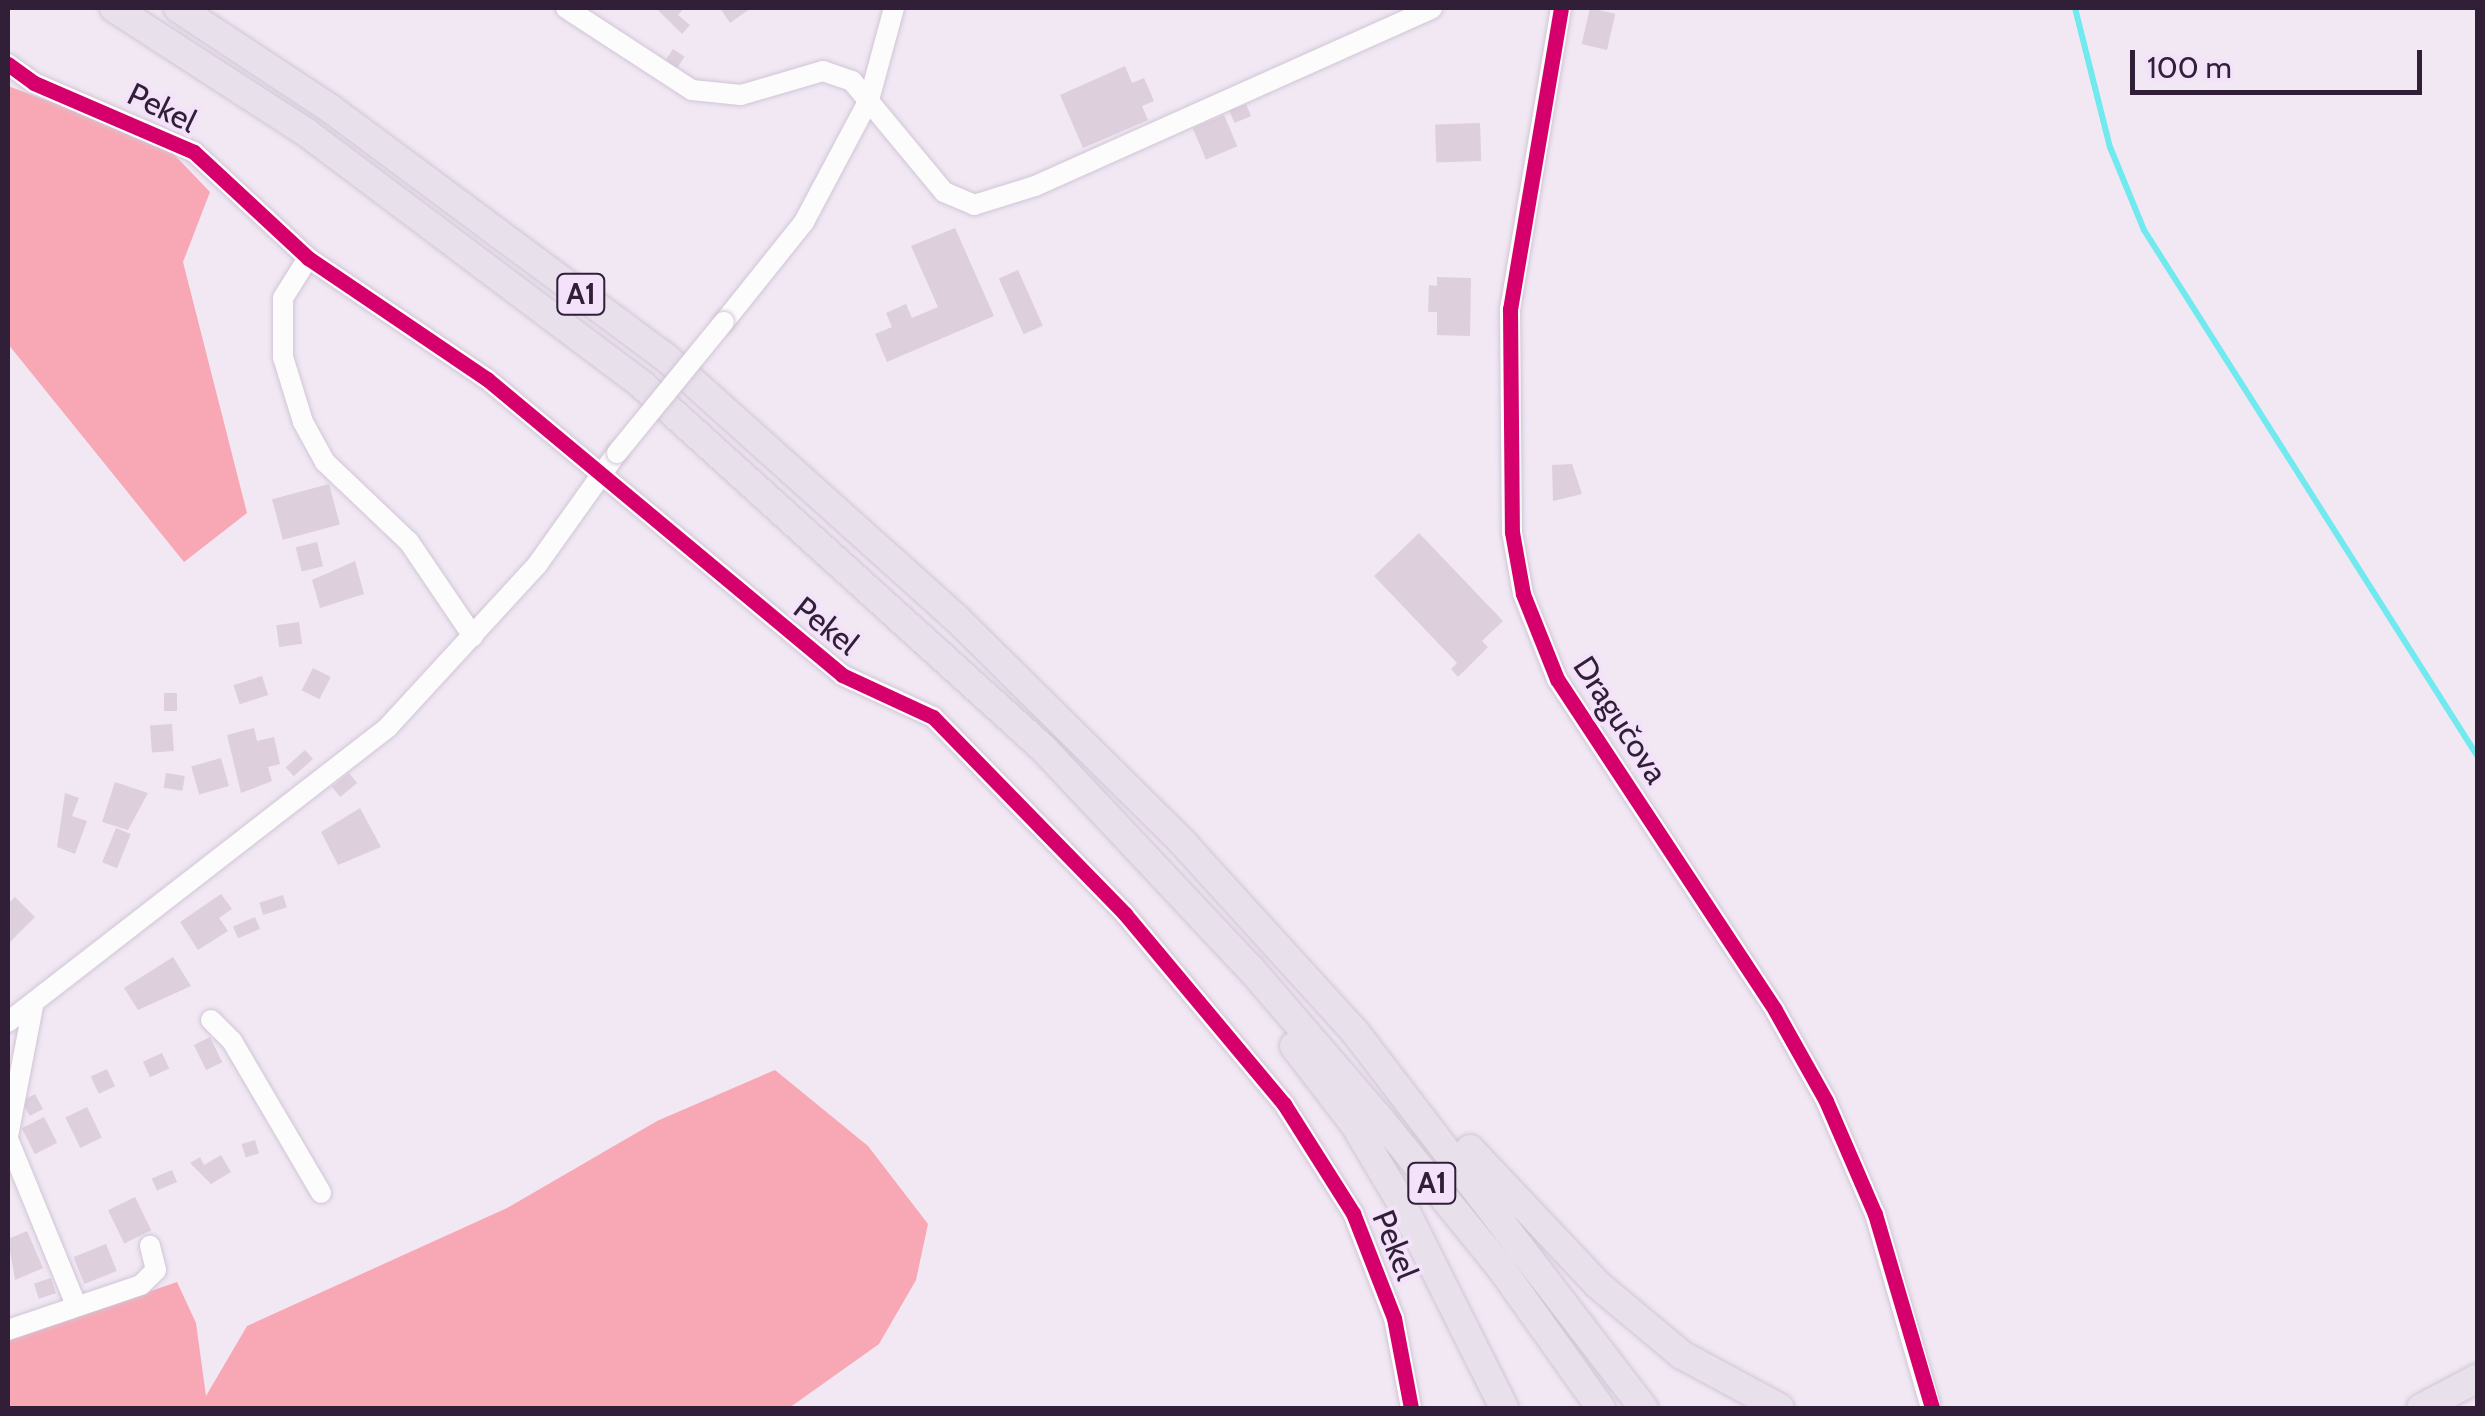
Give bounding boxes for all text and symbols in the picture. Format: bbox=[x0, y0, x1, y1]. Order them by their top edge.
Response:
scale bar bbox=[2135, 30, 2428, 92]
text: 100 m bbox=[2147, 49, 2232, 86]
street label: Pekel bbox=[121, 75, 203, 141]
road number: A1 bbox=[556, 269, 606, 319]
street label: Pekel bbox=[786, 589, 866, 663]
street label: Dragučova bbox=[1565, 649, 1675, 791]
road number: A1 bbox=[1407, 1158, 1457, 1208]
street label: Pekel bbox=[1364, 1205, 1426, 1285]

